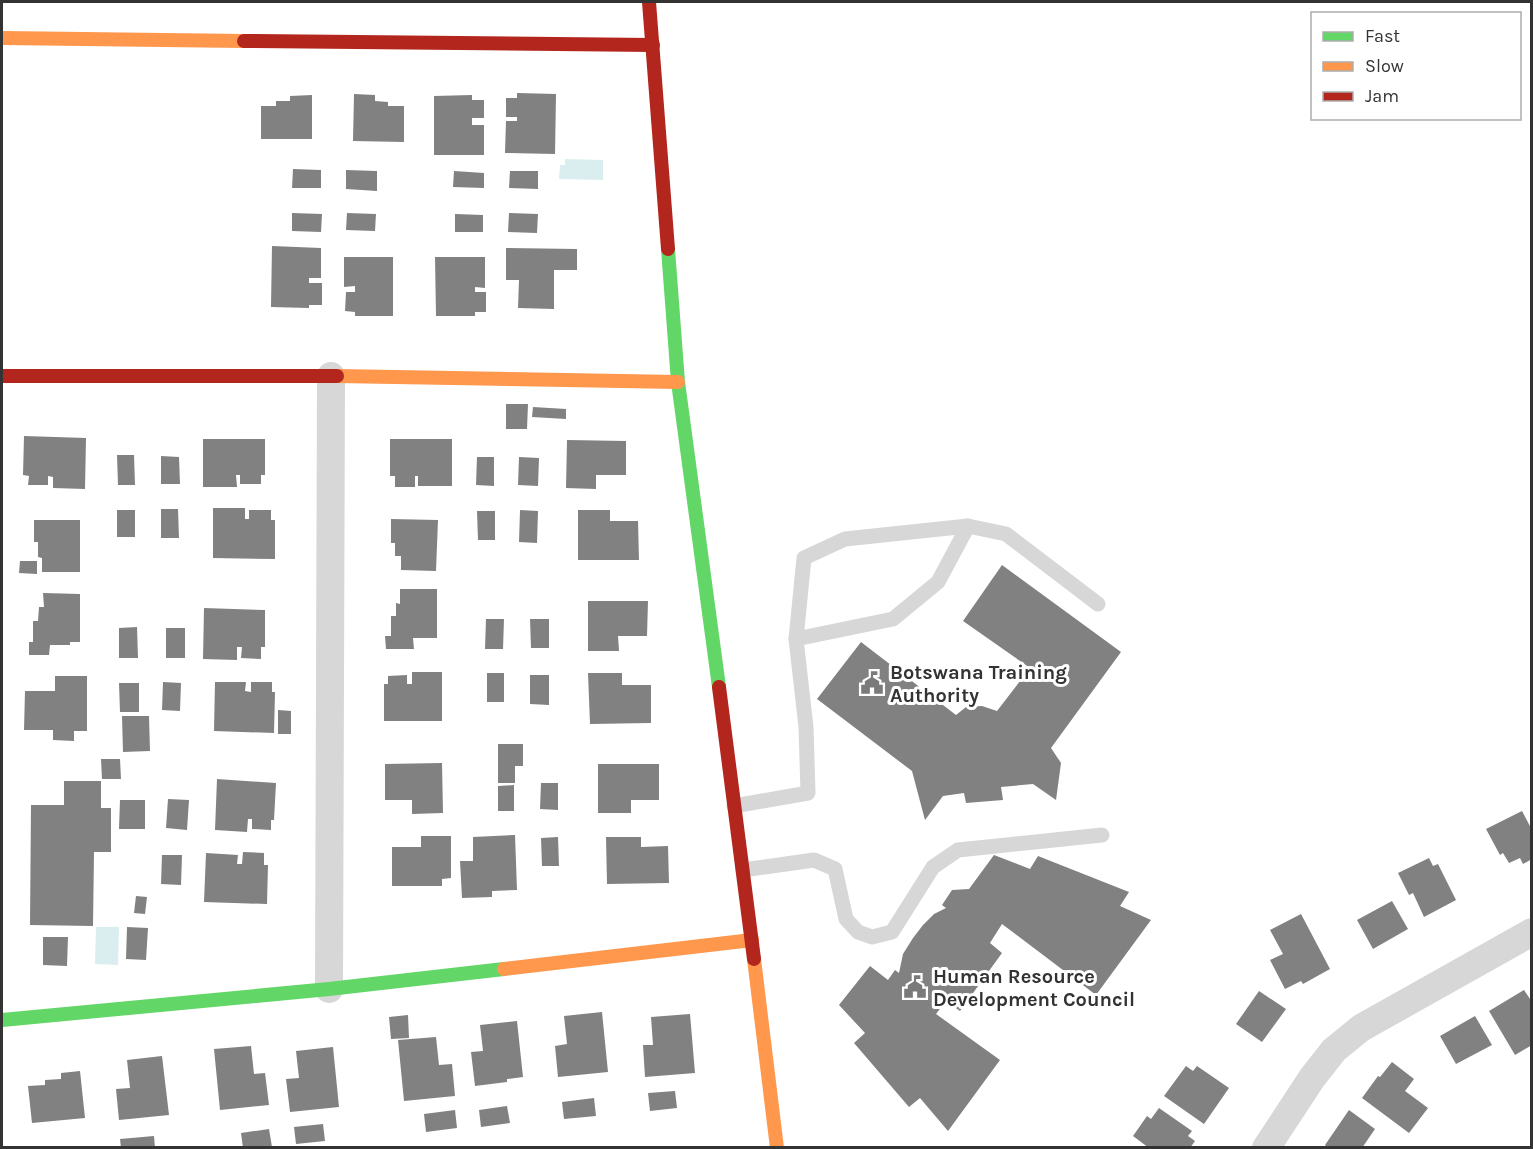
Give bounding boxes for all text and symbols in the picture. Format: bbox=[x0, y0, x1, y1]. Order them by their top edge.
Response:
legend bbox=[1311, 12, 1521, 120]
text: Fast bbox=[1365, 25, 1400, 47]
text: Slow bbox=[1365, 55, 1404, 77]
text: Jam bbox=[1365, 85, 1399, 107]
place label: Botswana Training Authority bbox=[890, 661, 1067, 707]
public building icon: Botswana Training Authority bbox=[859, 670, 885, 696]
place label: Human Resource Development Council bbox=[933, 965, 1135, 1011]
public building icon: Human Resource Development Council bbox=[902, 974, 928, 1000]

